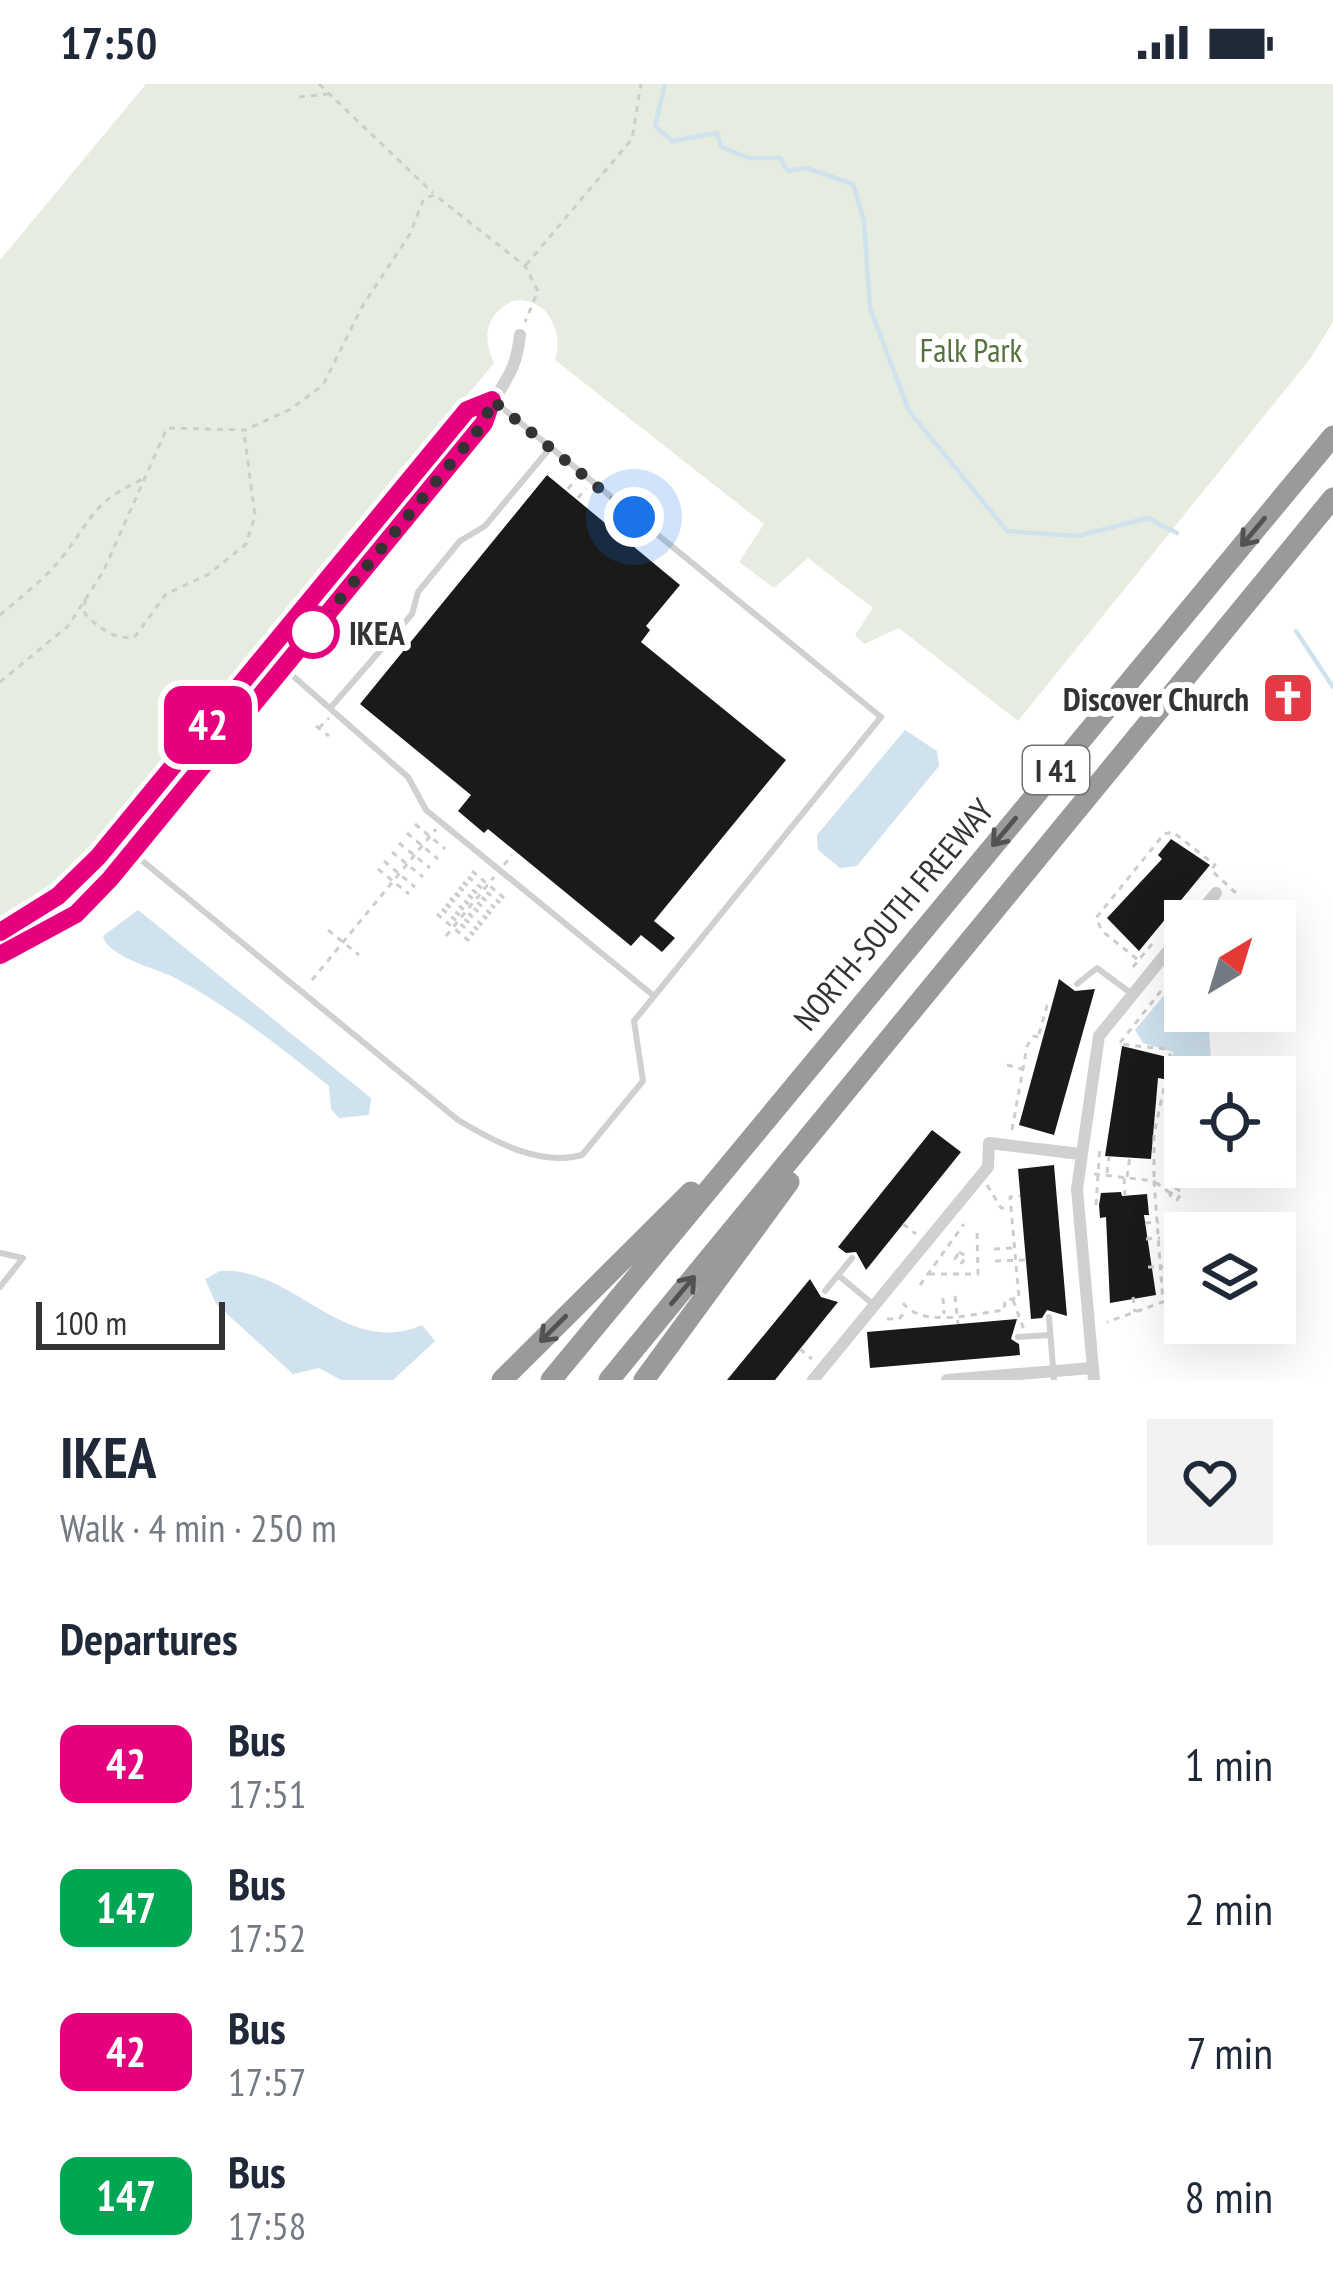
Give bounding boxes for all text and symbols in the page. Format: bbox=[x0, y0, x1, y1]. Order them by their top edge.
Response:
text: 17:50 bbox=[60, 13, 157, 71]
park label: Falk Park bbox=[920, 328, 1022, 371]
your location bbox=[604, 487, 664, 547]
one-way arrow bbox=[1239, 516, 1267, 547]
marker: IKEA bbox=[288, 607, 338, 657]
place label: IKEA bbox=[349, 611, 405, 654]
church icon: Discover Church bbox=[1260, 670, 1316, 726]
place label: Discover Church bbox=[1063, 677, 1249, 720]
line badge: 42 bbox=[154, 686, 262, 764]
text: 42 bbox=[188, 697, 228, 752]
road number: I 41 bbox=[1023, 746, 1089, 794]
street label: NORTH-SOUTH FREEWAY bbox=[784, 790, 1002, 1038]
one-way arrow bbox=[991, 816, 1017, 848]
north arrow bbox=[1164, 900, 1296, 1032]
map controls bbox=[1164, 900, 1296, 1344]
button: locate bbox=[1164, 1056, 1296, 1188]
button: layers bbox=[1164, 1212, 1296, 1344]
one-way arrow bbox=[669, 1275, 697, 1306]
scale bar bbox=[36, 1296, 225, 1349]
text: 100 m bbox=[54, 1301, 127, 1344]
one-way arrow bbox=[539, 1314, 569, 1344]
button: heart bbox=[1147, 1419, 1273, 1545]
text: IKEA bbox=[60, 1420, 156, 1494]
text: Walk · 4 min · 250 m bbox=[60, 1502, 337, 1553]
text: Departures bbox=[60, 1609, 238, 1667]
text: Bus bbox=[228, 1710, 286, 1768]
text: 1 min bbox=[1184, 1735, 1273, 1793]
text: 42 bbox=[106, 1736, 146, 1791]
text: 17:51 bbox=[228, 1768, 306, 1819]
text: Bus bbox=[228, 1854, 286, 1912]
text: 2 min bbox=[1184, 1879, 1273, 1937]
text: 147 bbox=[96, 1880, 156, 1935]
text: 17:52 bbox=[228, 1912, 306, 1963]
text: Bus bbox=[228, 1998, 286, 2056]
text: 7 min bbox=[1186, 2023, 1273, 2081]
text: 42 bbox=[106, 2024, 146, 2079]
text: 17:57 bbox=[228, 2056, 306, 2107]
text: Bus bbox=[228, 2142, 286, 2200]
text: 8 min bbox=[1184, 2167, 1273, 2225]
text: 147 bbox=[96, 2168, 156, 2223]
text: 17:58 bbox=[228, 2200, 306, 2251]

